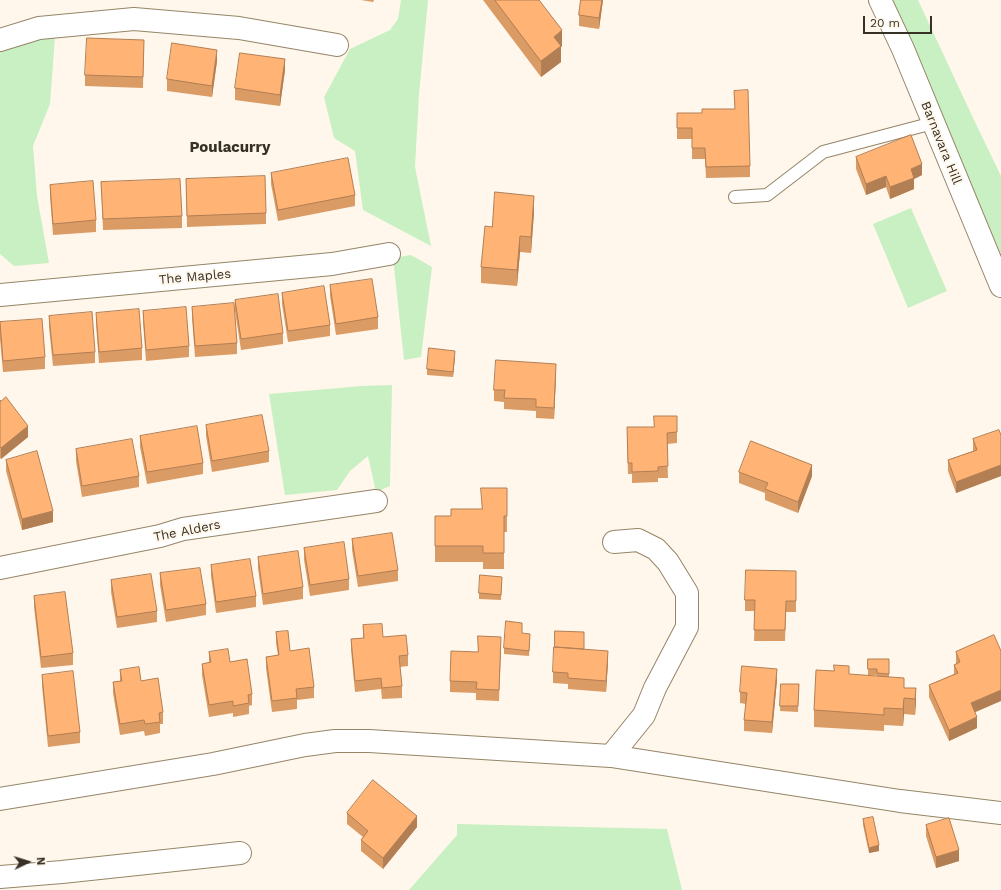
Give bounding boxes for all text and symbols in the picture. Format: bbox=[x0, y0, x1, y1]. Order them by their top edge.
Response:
scale bar bbox=[865, 8, 934, 34]
text: 20 m bbox=[870, 16, 900, 30]
street label: Barnavara Hill bbox=[917, 99, 965, 187]
district label: Poulacurry bbox=[190, 139, 270, 157]
street label: The Maples bbox=[158, 266, 232, 288]
street label: The Alders bbox=[152, 517, 222, 545]
north arrow bbox=[8, 842, 48, 882]
text: N bbox=[34, 857, 47, 866]

